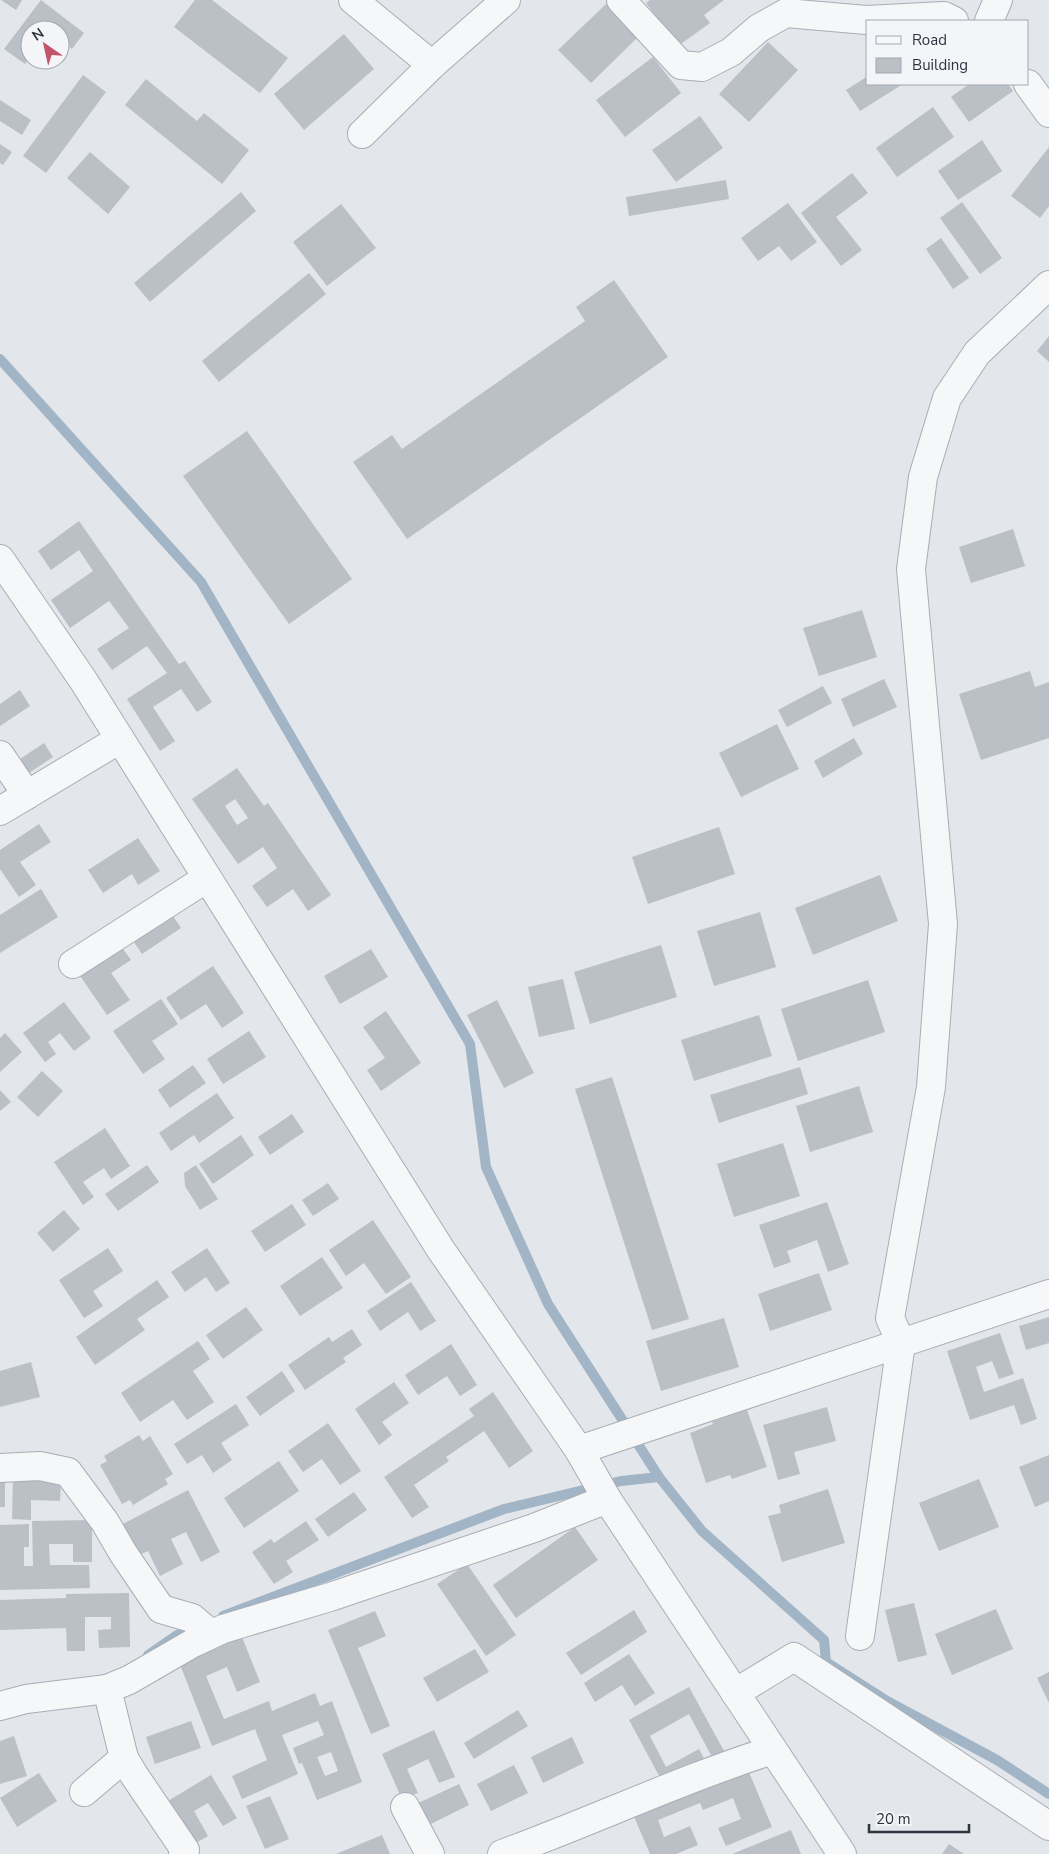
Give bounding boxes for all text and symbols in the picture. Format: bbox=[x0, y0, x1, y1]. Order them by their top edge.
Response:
north arrow bbox=[20, 20, 70, 70]
legend bbox=[866, 20, 1029, 85]
text: N bbox=[28, 24, 48, 45]
text: Road bbox=[912, 30, 947, 50]
text: Building bbox=[912, 55, 968, 75]
scale bar bbox=[869, 1802, 969, 1834]
text: 20 m bbox=[876, 1809, 911, 1829]

